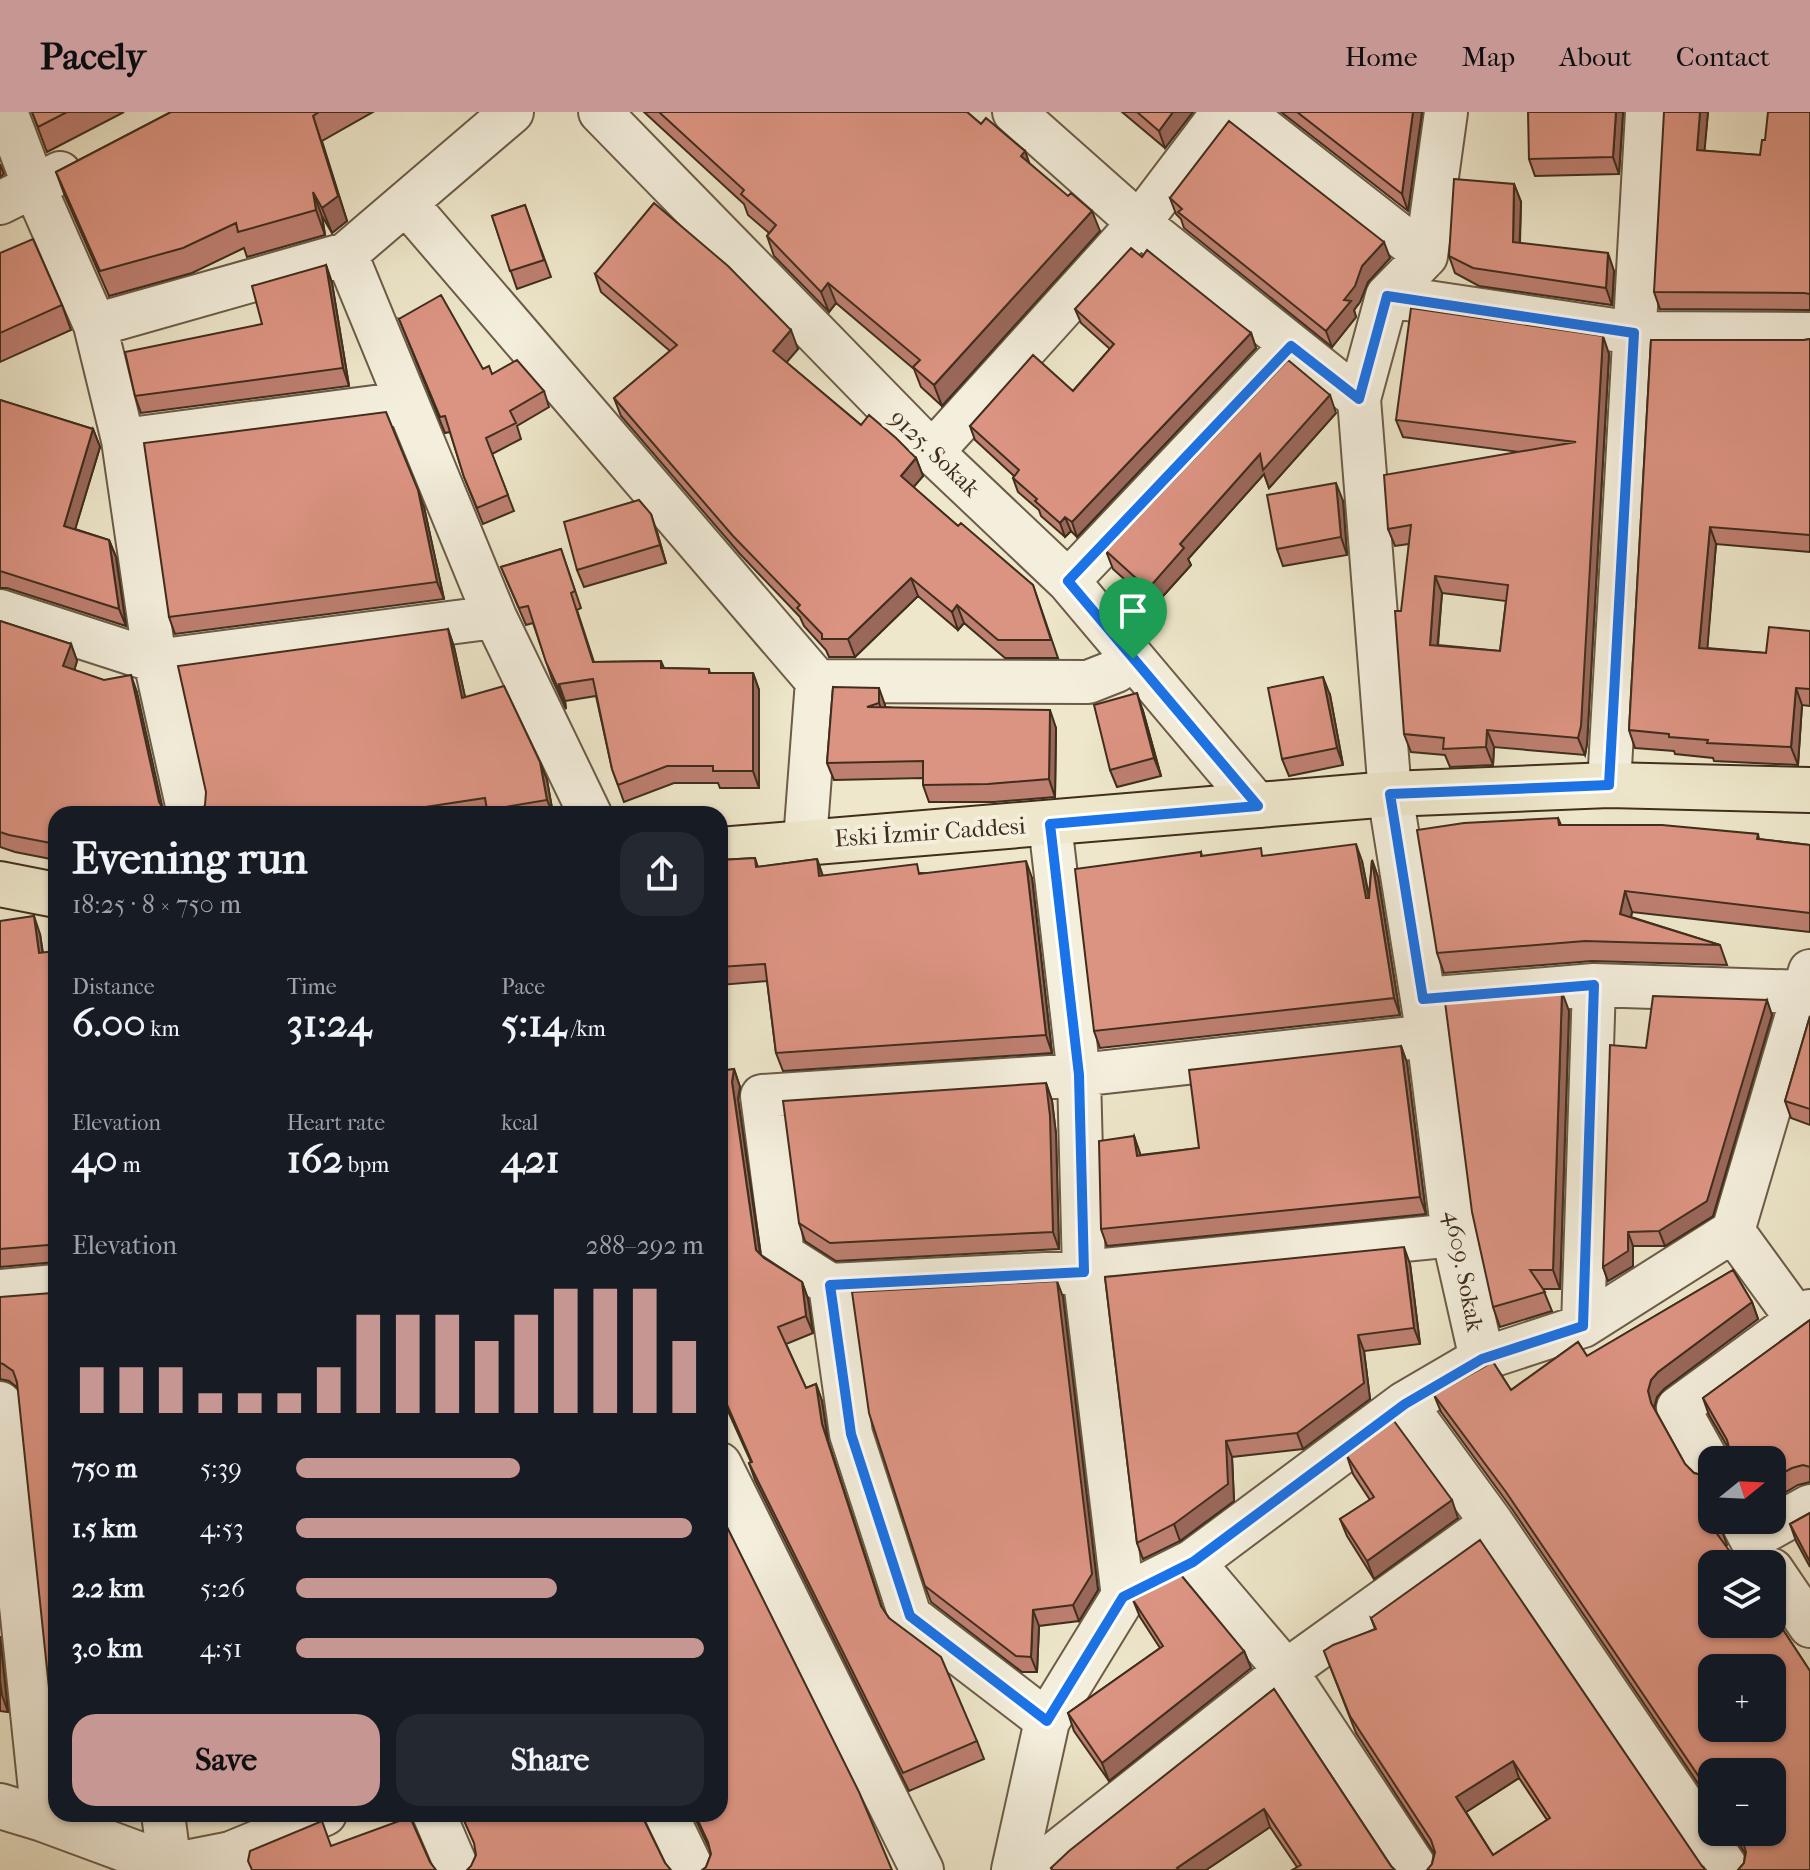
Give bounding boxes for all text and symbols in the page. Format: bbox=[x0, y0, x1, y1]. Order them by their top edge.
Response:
text: Pacely bbox=[40, 34, 146, 79]
text: Home bbox=[1345, 40, 1418, 73]
text: Map bbox=[1462, 40, 1515, 73]
text: About bbox=[1559, 40, 1632, 73]
text: Contact bbox=[1676, 40, 1770, 73]
street label: 9125. Sokak bbox=[884, 403, 986, 503]
pin bbox=[1099, 577, 1167, 659]
icon: arrive bbox=[1111, 589, 1155, 633]
street label: Eski İzmir Caddesi bbox=[833, 810, 1027, 853]
button: share bbox=[620, 832, 704, 916]
text: Evening run bbox=[72, 833, 307, 884]
text: 18:25 · 8 × 750 m bbox=[72, 889, 241, 920]
text: Distance bbox=[72, 974, 155, 1000]
text: Time bbox=[287, 974, 337, 1000]
text: Pace bbox=[501, 974, 545, 1000]
text: 6.00 bbox=[72, 1000, 146, 1046]
text: 31:24 bbox=[287, 1000, 371, 1046]
text: 5:14 bbox=[501, 1000, 566, 1046]
text: km bbox=[146, 1016, 180, 1042]
text: /km bbox=[566, 1016, 606, 1042]
text: Elevation bbox=[72, 1110, 161, 1136]
text: Heart rate bbox=[287, 1110, 385, 1136]
text: kcal bbox=[501, 1110, 538, 1136]
text: 40 bbox=[72, 1136, 118, 1182]
text: 162 bbox=[287, 1136, 343, 1182]
text: 421 bbox=[501, 1136, 560, 1182]
text: m bbox=[118, 1152, 141, 1178]
text: bpm bbox=[343, 1152, 389, 1178]
street label: 4609. Sokak bbox=[1439, 1208, 1490, 1335]
text: Elevation bbox=[72, 1230, 177, 1261]
text: 288–292 m bbox=[586, 1230, 704, 1261]
north arrow bbox=[1698, 1446, 1786, 1534]
map controls bbox=[1698, 1446, 1786, 1846]
text: 750 m bbox=[72, 1453, 137, 1484]
text: 5:39 bbox=[200, 1453, 242, 1484]
text: 1.5 km bbox=[72, 1513, 137, 1544]
text: 4:53 bbox=[200, 1513, 244, 1544]
button: layers bbox=[1698, 1550, 1786, 1638]
text: 2.2 km bbox=[72, 1573, 144, 1604]
text: 5:26 bbox=[200, 1573, 245, 1604]
text: 3.0 km bbox=[72, 1633, 143, 1664]
text: 4:51 bbox=[200, 1633, 242, 1664]
button: + bbox=[1698, 1654, 1786, 1742]
button: Save bbox=[72, 1714, 380, 1806]
button: Share bbox=[396, 1714, 704, 1806]
button: − bbox=[1698, 1758, 1786, 1846]

